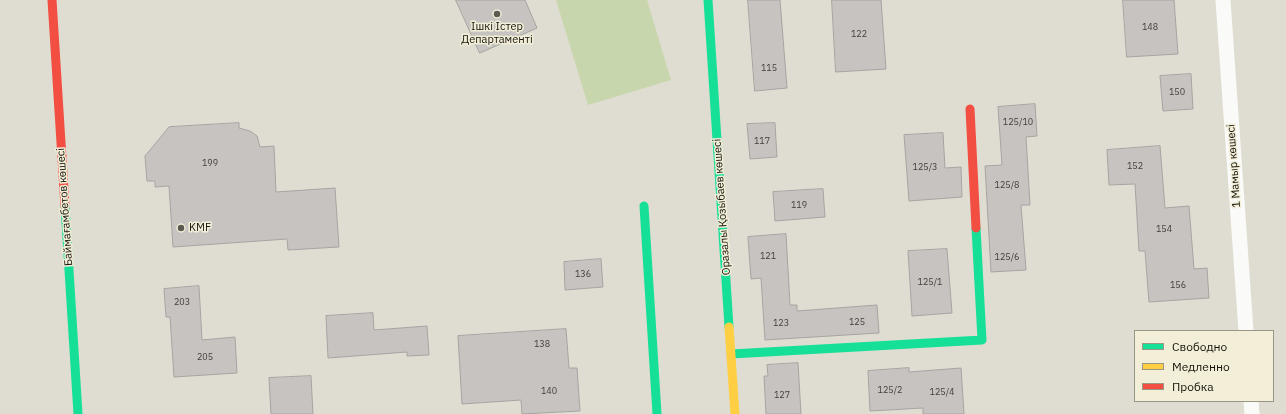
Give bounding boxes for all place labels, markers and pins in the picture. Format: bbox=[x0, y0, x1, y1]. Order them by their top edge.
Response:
marker: Ішкі Істер Департаменті bbox=[492, 9, 502, 19]
place label: Ішкі Істер Департаменті bbox=[461, 20, 533, 46]
place label: KMF bbox=[189, 221, 211, 235]
marker: KMF bbox=[176, 223, 186, 233]

